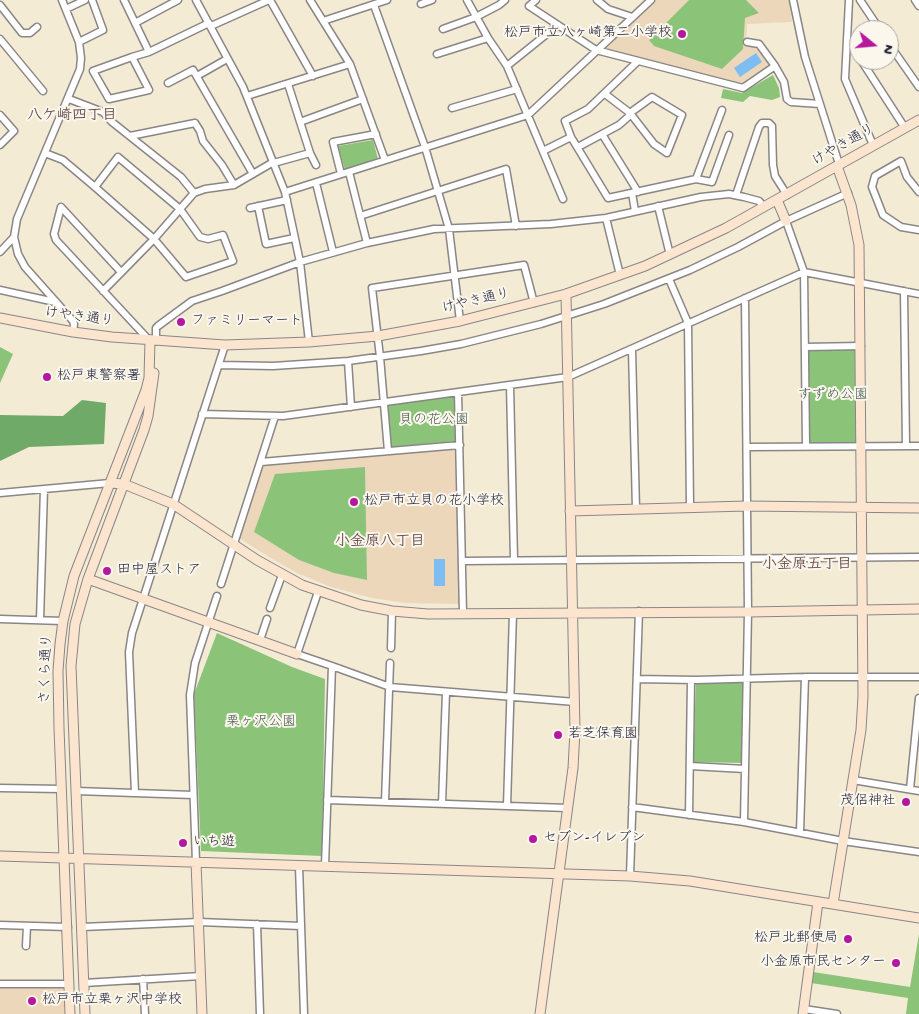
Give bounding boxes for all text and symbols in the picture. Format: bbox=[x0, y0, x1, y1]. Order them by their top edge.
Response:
north arrow bbox=[849, 20, 899, 70]
place label: 松戸市立八ヶ崎第二小学校 bbox=[504, 26, 672, 42]
marker: 松戸市立八ヶ崎第二小学校 bbox=[676, 28, 688, 40]
text: N bbox=[878, 42, 897, 56]
district label: 八ケ崎四丁目 bbox=[27, 108, 117, 126]
street label: けやき通り bbox=[809, 121, 879, 171]
street label: けやき通り bbox=[440, 286, 512, 318]
street label: けやき通り bbox=[43, 305, 115, 331]
place label: ファミリーマート bbox=[191, 314, 303, 330]
marker: ファミリーマート bbox=[175, 316, 187, 328]
place label: 松戸東警察署 bbox=[57, 369, 141, 385]
marker: 松戸東警察署 bbox=[41, 371, 53, 383]
park label: すずめ公園 bbox=[798, 388, 868, 404]
park label: 貝の花公園 bbox=[399, 413, 469, 429]
place label: 松戸市立貝の花小学校 bbox=[364, 494, 504, 510]
marker: 松戸市立貝の花小学校 bbox=[348, 496, 360, 508]
district label: 小金原八丁目 bbox=[335, 534, 425, 552]
district label: 小金原五丁目 bbox=[762, 557, 852, 575]
place label: 田中屋ストア bbox=[117, 563, 201, 579]
marker: 田中屋ストア bbox=[101, 565, 113, 577]
street label: さくら通り bbox=[37, 634, 57, 704]
park label: 栗ヶ沢公園 bbox=[226, 715, 296, 731]
place label: 若芝保育園 bbox=[568, 727, 638, 743]
marker: 若芝保育園 bbox=[552, 729, 564, 741]
place label: 茂侶神社 bbox=[840, 794, 896, 810]
marker: 茂侶神社 bbox=[900, 796, 912, 808]
place label: セブン-イレブン bbox=[543, 831, 645, 847]
marker: セブン-イレブン bbox=[527, 833, 539, 845]
place label: いち遊 bbox=[193, 835, 235, 851]
marker: いち遊 bbox=[177, 837, 189, 849]
place label: 松戸北郵便局 bbox=[754, 931, 838, 947]
marker: 松戸北郵便局 bbox=[842, 933, 854, 945]
place label: 小金原市民センター bbox=[760, 955, 886, 971]
marker: 小金原市民センター bbox=[890, 957, 902, 969]
place label: 松戸市立栗ヶ沢中学校 bbox=[42, 993, 182, 1009]
marker: 松戸市立栗ヶ沢中学校 bbox=[26, 995, 38, 1007]

